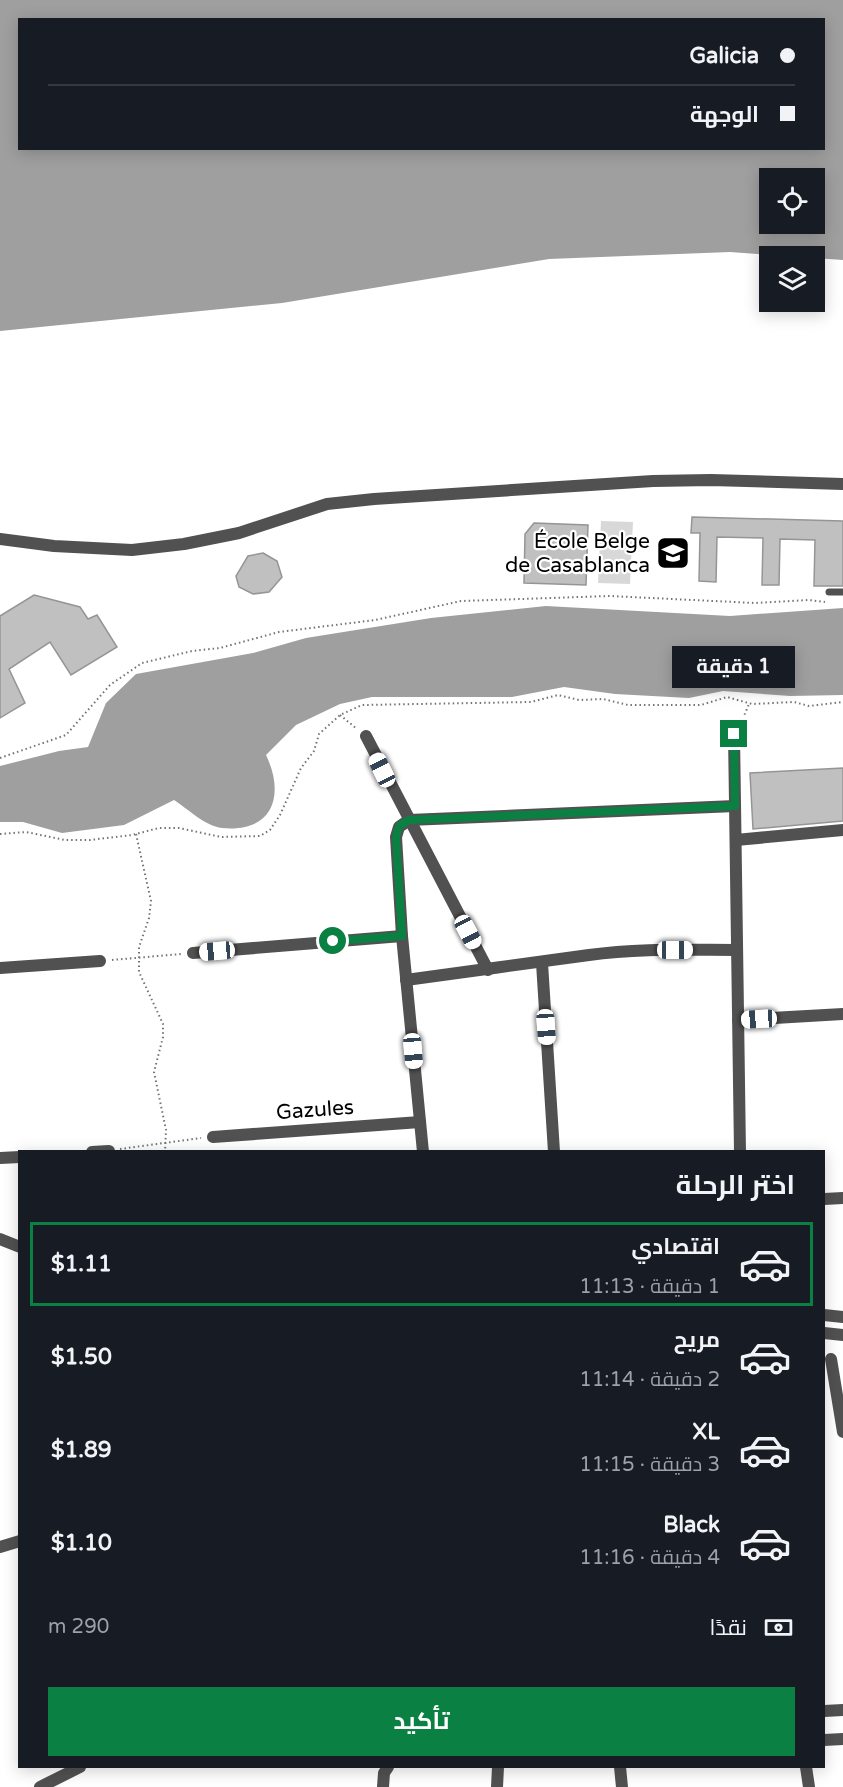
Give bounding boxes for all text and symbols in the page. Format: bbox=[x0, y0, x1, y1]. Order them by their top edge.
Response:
text: Galicia bbox=[689, 43, 759, 69]
text: الوجهة bbox=[690, 102, 759, 128]
map controls bbox=[759, 168, 825, 312]
button: locate bbox=[759, 168, 825, 234]
button: layers bbox=[759, 246, 825, 312]
place label: École Belge de Casablanca bbox=[505, 529, 650, 578]
school or university icon: École Belge de Casablanca bbox=[655, 535, 691, 571]
callout: 1 دقيقة bbox=[672, 647, 795, 689]
text: 1 دقيقة bbox=[696, 655, 771, 679]
route end bbox=[720, 720, 747, 747]
car bbox=[366, 750, 398, 790]
car bbox=[452, 912, 484, 952]
route start bbox=[319, 927, 346, 954]
car bbox=[198, 940, 236, 962]
car bbox=[657, 941, 693, 959]
car bbox=[536, 1008, 556, 1046]
car bbox=[741, 1009, 777, 1029]
car bbox=[402, 1032, 424, 1070]
street label: Gazules bbox=[275, 1095, 355, 1125]
text: اختر الرحلة bbox=[676, 1169, 795, 1202]
text: اقتصادي bbox=[631, 1234, 720, 1260]
icon: car bbox=[738, 1237, 792, 1291]
text: $1.11 bbox=[51, 1251, 112, 1277]
text: 1 دقيقة · 11:13 bbox=[579, 1275, 720, 1299]
text: مريح bbox=[674, 1327, 720, 1353]
icon: car bbox=[738, 1330, 792, 1384]
text: $1.50 bbox=[51, 1344, 112, 1370]
text: 2 دقيقة · 11:14 bbox=[579, 1368, 720, 1392]
text: XL bbox=[693, 1419, 720, 1445]
icon: car bbox=[738, 1423, 792, 1477]
text: $1.89 bbox=[51, 1437, 112, 1463]
text: 3 دقيقة · 11:15 bbox=[579, 1453, 720, 1477]
text: Black bbox=[663, 1512, 720, 1538]
icon: car bbox=[738, 1516, 792, 1570]
text: $1.10 bbox=[51, 1530, 112, 1556]
text: 4 دقيقة · 11:16 bbox=[579, 1546, 720, 1570]
icon: cash bbox=[762, 1611, 795, 1644]
text: 290 m bbox=[48, 1615, 109, 1639]
text: نقدًا bbox=[709, 1615, 747, 1641]
button: تأكيد bbox=[48, 1687, 795, 1756]

